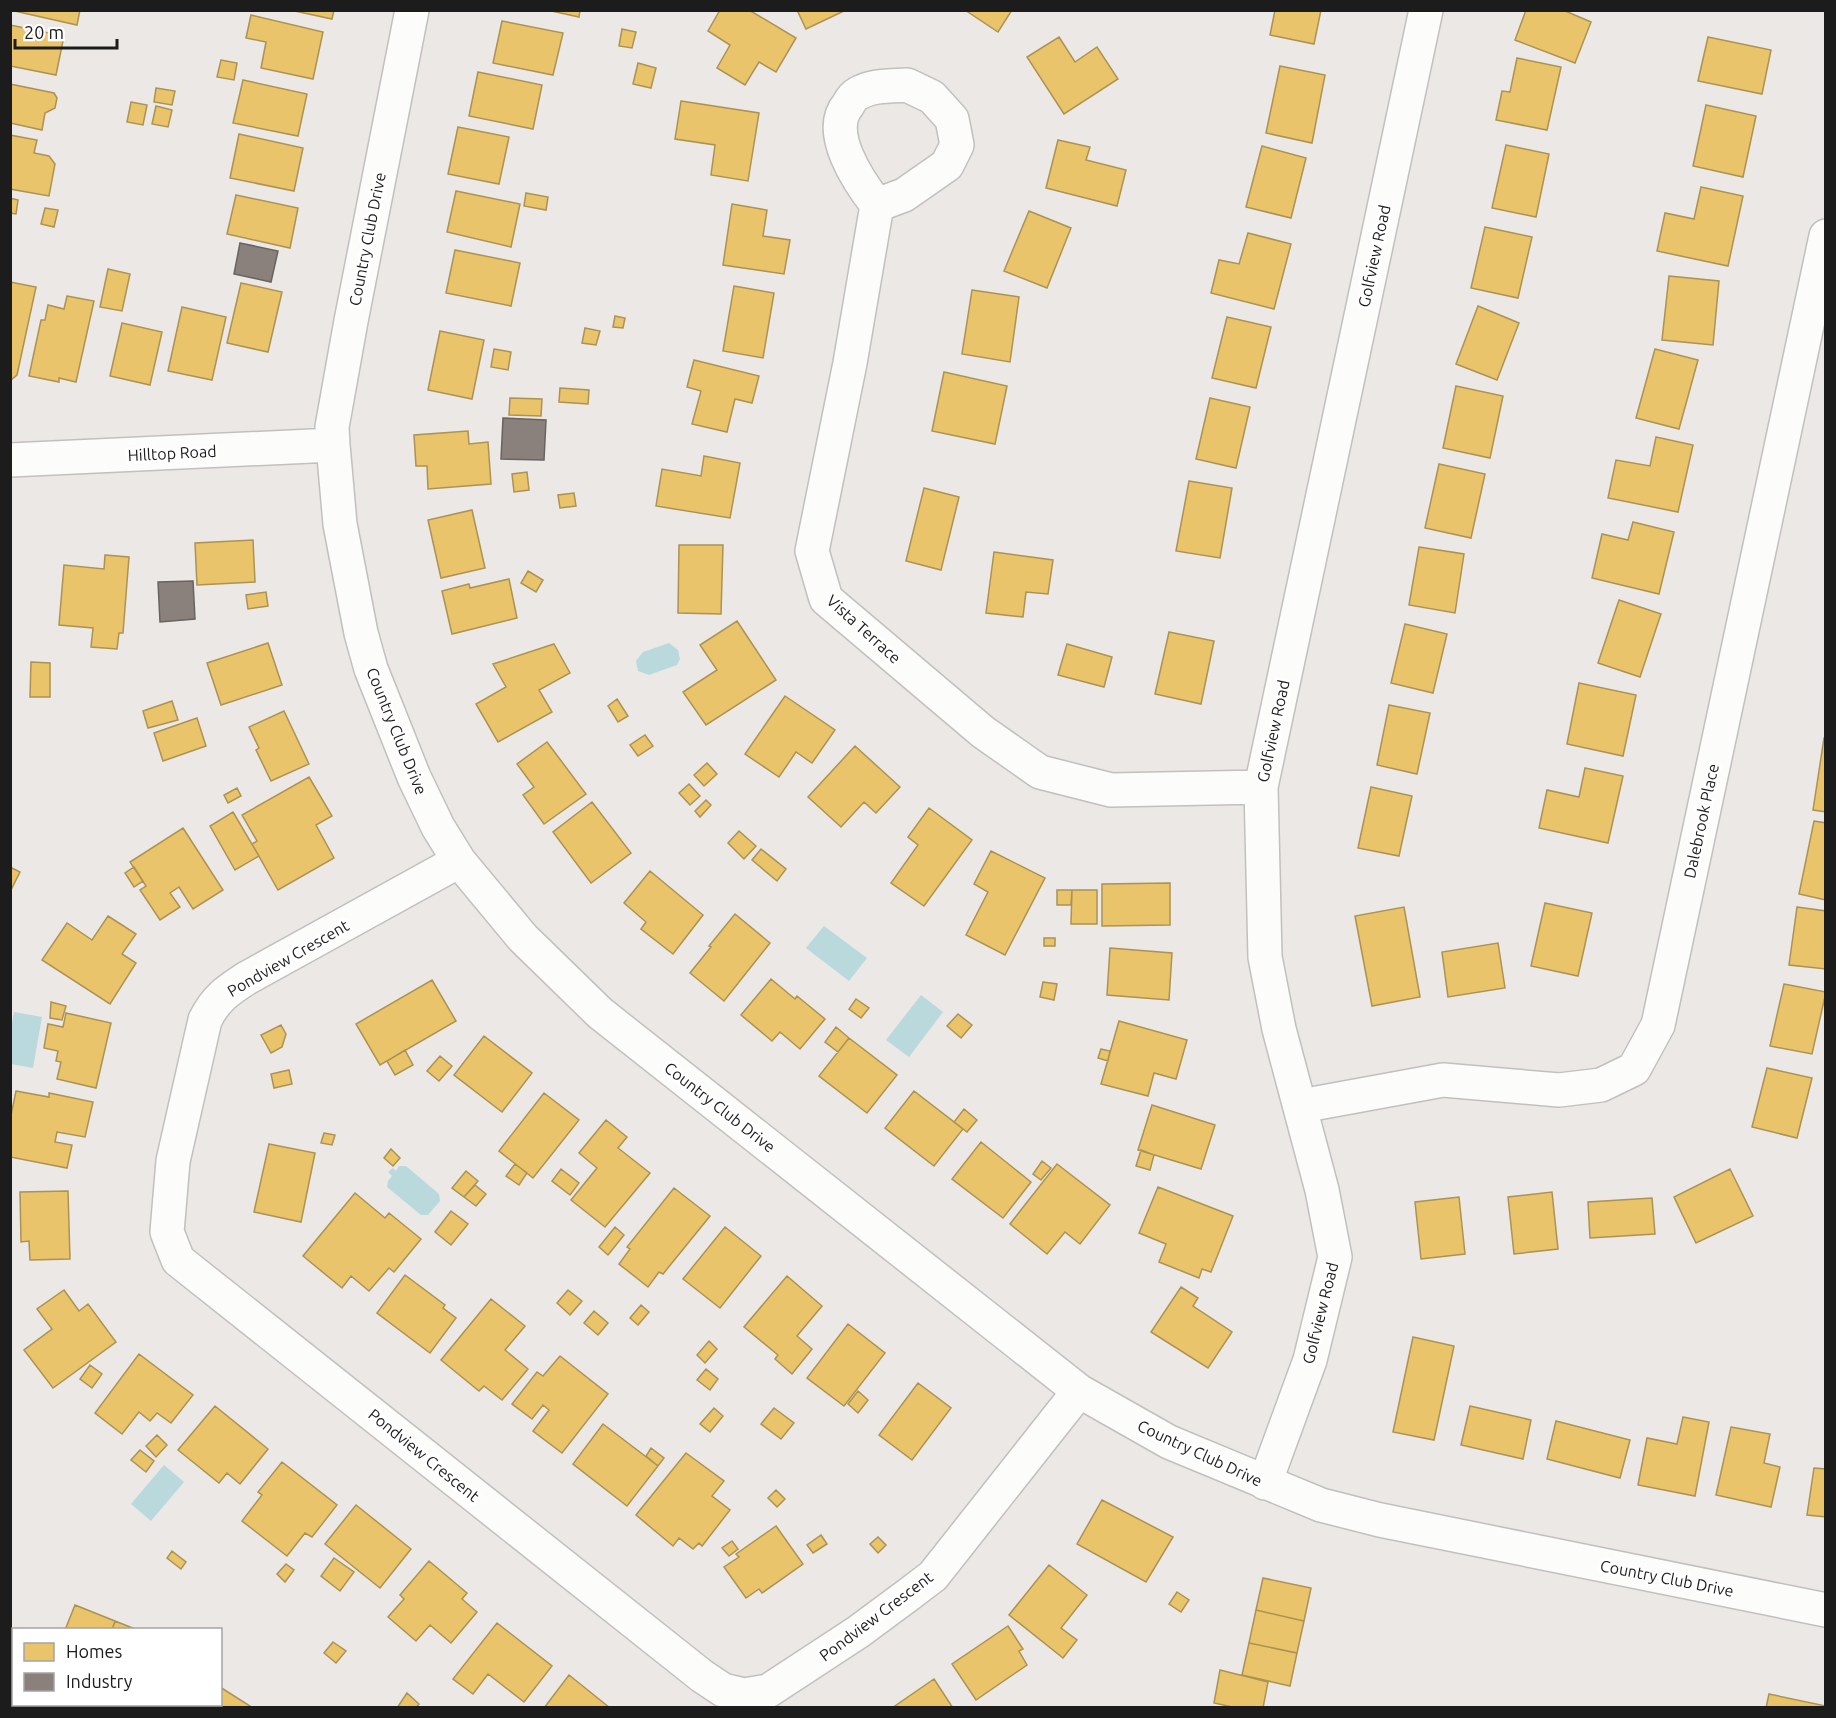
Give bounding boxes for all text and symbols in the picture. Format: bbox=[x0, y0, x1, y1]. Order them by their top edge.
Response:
scale bar bbox=[15, 12, 117, 50]
text: 20 m bbox=[24, 22, 64, 42]
street label: Country Club Drive bbox=[345, 171, 389, 307]
street label: Golfview Road bbox=[1354, 203, 1394, 309]
street label: Hilltop Road bbox=[127, 442, 217, 464]
street label: Vista Terrace bbox=[823, 591, 905, 667]
street label: Country Club Drive bbox=[363, 665, 431, 797]
street label: Golfview Road bbox=[1253, 678, 1293, 784]
street label: Dalebrook Place bbox=[1680, 762, 1722, 880]
street label: Pondview Crescent bbox=[224, 916, 352, 1000]
street label: Country Club Drive bbox=[661, 1058, 779, 1156]
street label: Golfview Road bbox=[1299, 1260, 1341, 1366]
street label: Pondview Crescent bbox=[365, 1405, 484, 1506]
street label: Country Club Drive bbox=[1135, 1416, 1265, 1490]
street label: Country Club Drive bbox=[1599, 1556, 1735, 1600]
street label: Pondview Crescent bbox=[816, 1567, 937, 1664]
legend bbox=[12, 1628, 222, 1706]
text: Homes bbox=[66, 1641, 123, 1661]
text: Industry bbox=[66, 1671, 133, 1691]

